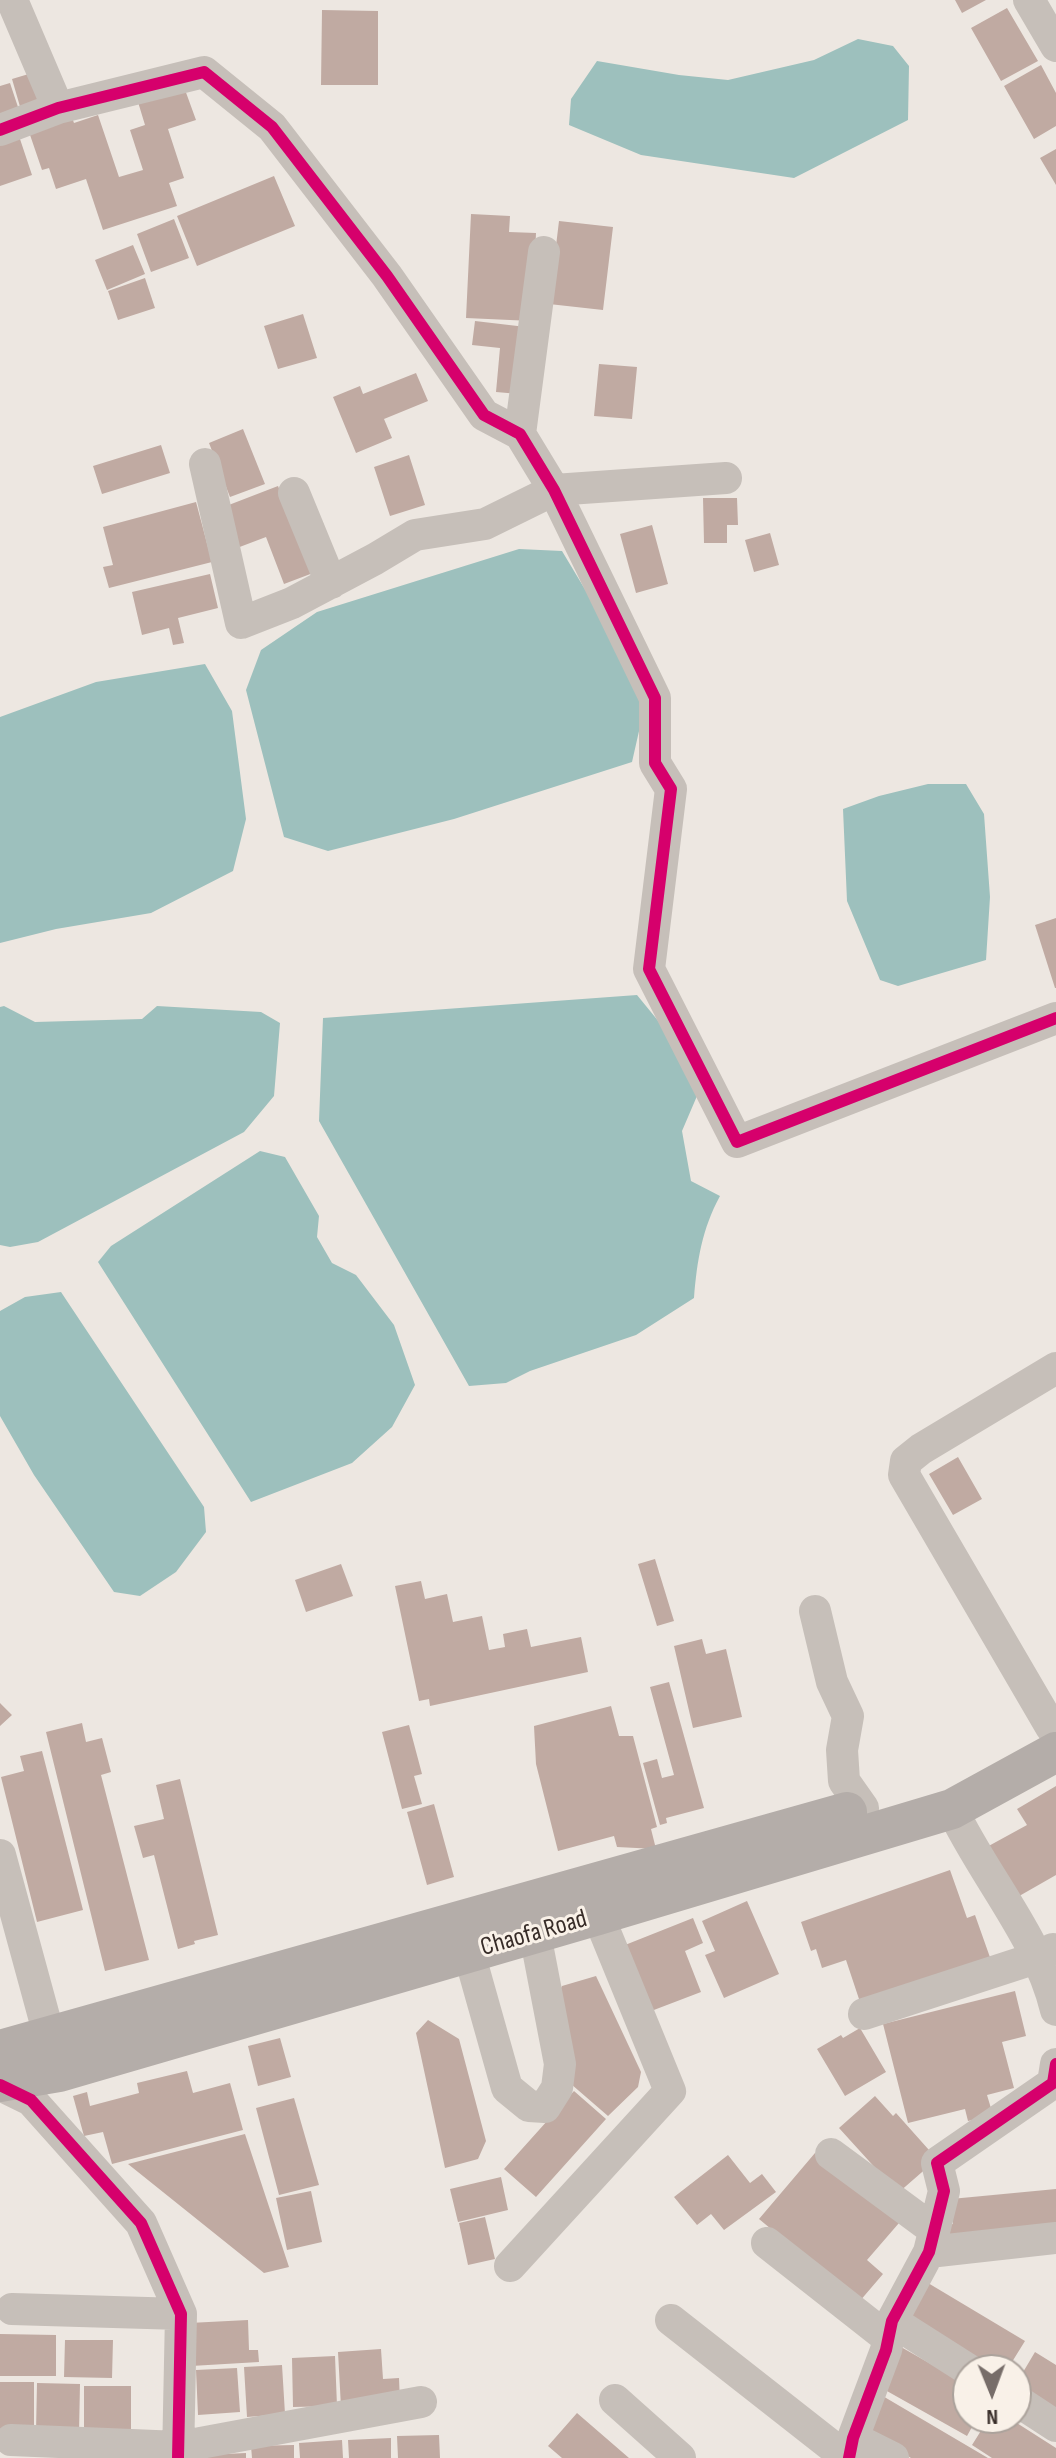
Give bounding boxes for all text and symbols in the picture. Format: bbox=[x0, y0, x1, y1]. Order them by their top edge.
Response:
street label: Chaofa Road bbox=[477, 1904, 591, 1964]
north arrow bbox=[952, 2354, 1032, 2434]
text: N bbox=[986, 2403, 999, 2430]

